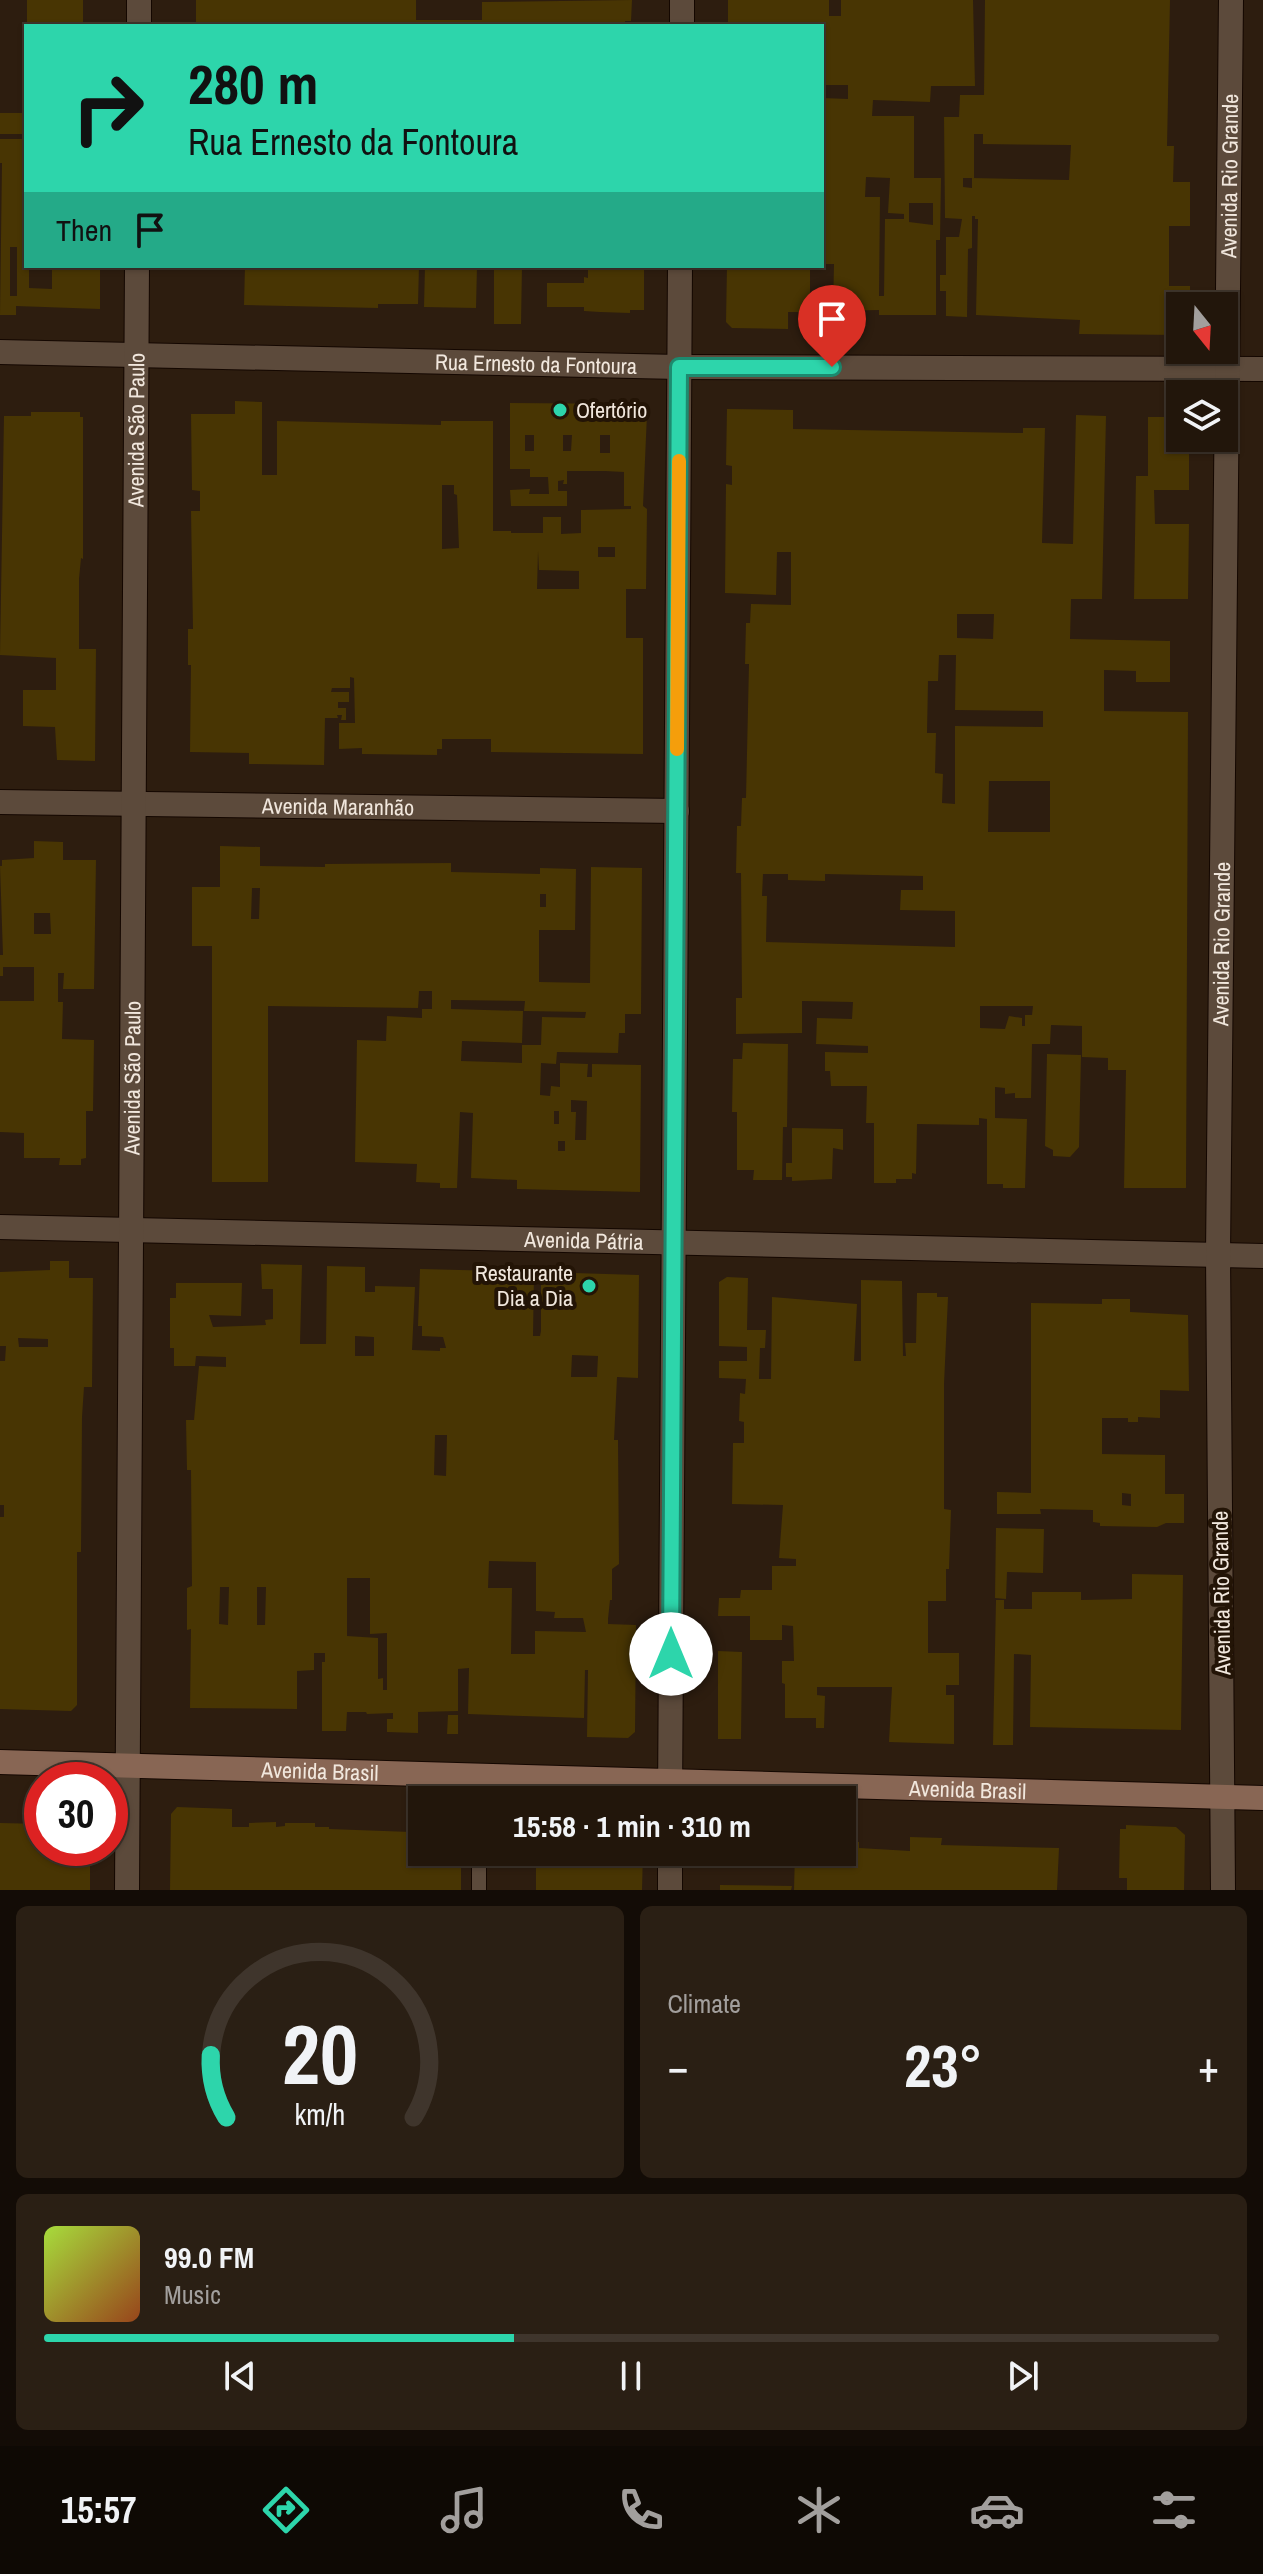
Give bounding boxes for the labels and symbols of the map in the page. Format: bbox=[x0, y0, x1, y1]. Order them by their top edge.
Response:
street label: Avenida Rio Grande bbox=[1213, 94, 1245, 259]
pin bbox=[798, 285, 866, 367]
north arrow bbox=[1166, 292, 1238, 364]
street label: Rua Ernesto da Fontoura bbox=[435, 347, 637, 381]
street label: Avenida São Paulo bbox=[121, 353, 151, 508]
place label: Ofertório bbox=[576, 395, 647, 425]
marker: Ofertório bbox=[551, 401, 569, 419]
street label: Avenida Maranhão bbox=[261, 790, 414, 823]
street label: Avenida Rio Grande bbox=[1205, 862, 1237, 1027]
street label: Avenida São Paulo bbox=[117, 1001, 147, 1156]
street label: Avenida Pátria bbox=[523, 1224, 644, 1257]
place label: Restaurante Dia a Dia bbox=[475, 1258, 573, 1313]
marker: Restaurante Dia a Dia bbox=[580, 1277, 598, 1295]
street label: Avenida Rio Grande bbox=[1205, 1511, 1237, 1676]
position arrow bbox=[629, 1612, 713, 1696]
street label: Avenida Brasil bbox=[260, 1754, 379, 1788]
speed limit sign: 30 bbox=[24, 1762, 128, 1866]
street label: Avenida Brasil bbox=[908, 1773, 1027, 1806]

